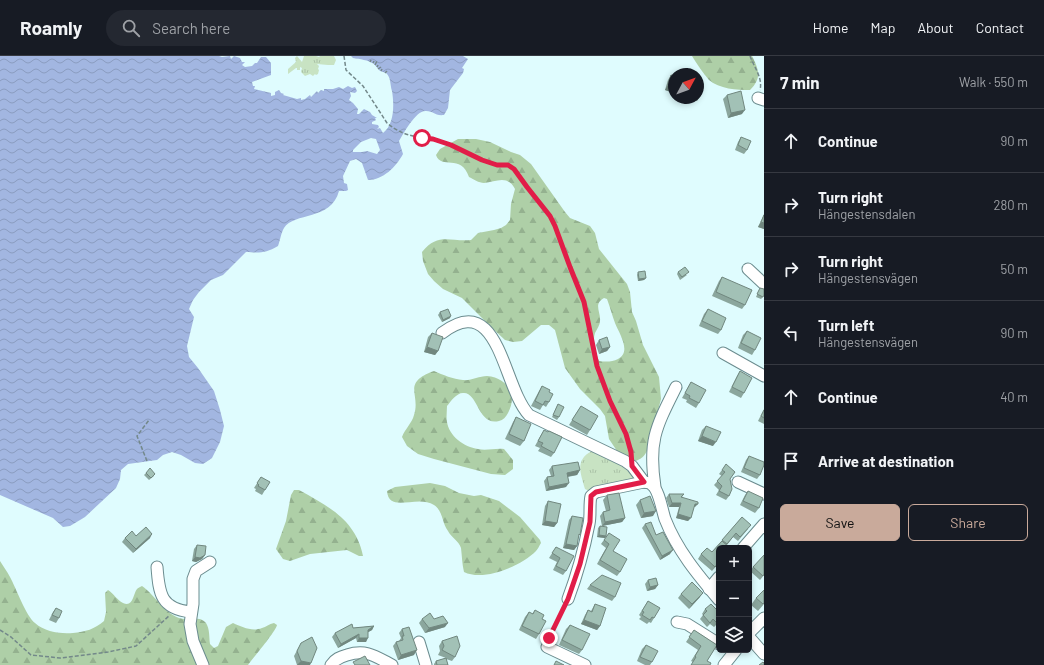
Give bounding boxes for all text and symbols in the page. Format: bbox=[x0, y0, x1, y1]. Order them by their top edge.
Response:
search box bbox=[106, 10, 386, 46]
text: Roamly bbox=[20, 16, 82, 39]
icon: search bbox=[120, 17, 142, 39]
text: Search here bbox=[152, 19, 230, 37]
text: Home bbox=[813, 19, 849, 36]
text: Map bbox=[871, 19, 895, 36]
text: About bbox=[917, 19, 954, 36]
text: Contact bbox=[976, 19, 1024, 36]
north arrow bbox=[668, 68, 704, 104]
text: 7 min bbox=[780, 72, 820, 92]
text: Walk · 550 m bbox=[959, 74, 1028, 90]
route start bbox=[413, 129, 431, 147]
icon: ahead bbox=[780, 130, 802, 152]
text: Continue bbox=[818, 132, 878, 150]
text: 90 m bbox=[1001, 133, 1028, 149]
text: Turn right bbox=[818, 188, 883, 206]
icon: right bbox=[780, 194, 802, 216]
text: 280 m bbox=[994, 197, 1028, 213]
text: Hängestensdalen bbox=[818, 206, 916, 222]
text: Turn right bbox=[818, 252, 883, 270]
icon: right bbox=[780, 258, 802, 280]
text: 50 m bbox=[1001, 261, 1028, 277]
text: Hängestensvägen bbox=[818, 270, 918, 286]
text: Turn left bbox=[818, 316, 874, 334]
icon: left bbox=[780, 322, 802, 344]
text: 90 m bbox=[1001, 325, 1028, 341]
text: Hängestensvägen bbox=[818, 334, 918, 350]
icon: ahead bbox=[780, 386, 802, 408]
text: Continue bbox=[818, 388, 878, 406]
text: 40 m bbox=[1000, 389, 1028, 405]
icon: arrive bbox=[780, 450, 802, 472]
text: Arrive at destination bbox=[818, 452, 954, 470]
button: Save bbox=[780, 504, 900, 541]
button: Share bbox=[908, 504, 1028, 541]
map controls bbox=[716, 545, 752, 653]
button: + bbox=[716, 545, 752, 581]
button: − bbox=[716, 581, 752, 617]
button: layers bbox=[716, 617, 752, 653]
route end bbox=[540, 629, 558, 647]

